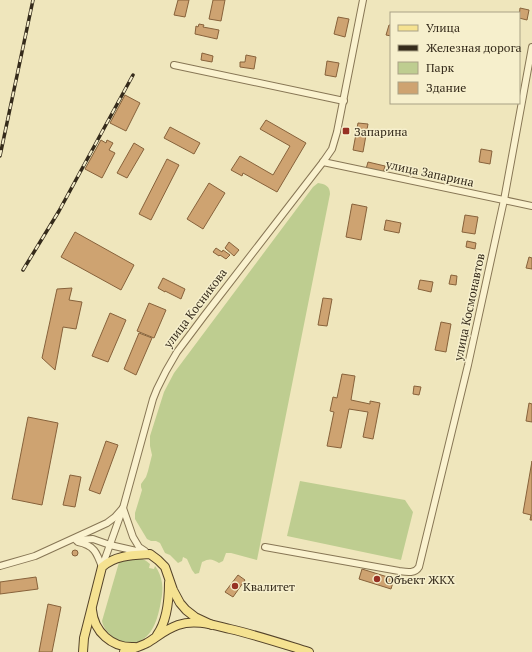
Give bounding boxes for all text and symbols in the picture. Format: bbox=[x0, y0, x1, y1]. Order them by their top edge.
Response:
legend bbox=[390, 12, 520, 104]
text: Улица bbox=[426, 20, 460, 35]
text: Железная дорога bbox=[426, 40, 522, 55]
text: Парк bbox=[426, 60, 454, 75]
text: Здание bbox=[426, 80, 466, 95]
place label: Запарина bbox=[354, 124, 408, 139]
marker: Запарина bbox=[341, 126, 351, 136]
street label: улица Запарина bbox=[384, 156, 475, 190]
street label: улица Космонавтов bbox=[450, 252, 488, 363]
street label: улица Косникова bbox=[160, 265, 230, 351]
place label: Объект ЖКХ bbox=[385, 572, 455, 587]
marker: Объект ЖКХ bbox=[372, 574, 382, 584]
place label: Квалитет bbox=[243, 579, 295, 594]
marker: Квалитет bbox=[230, 581, 240, 591]

